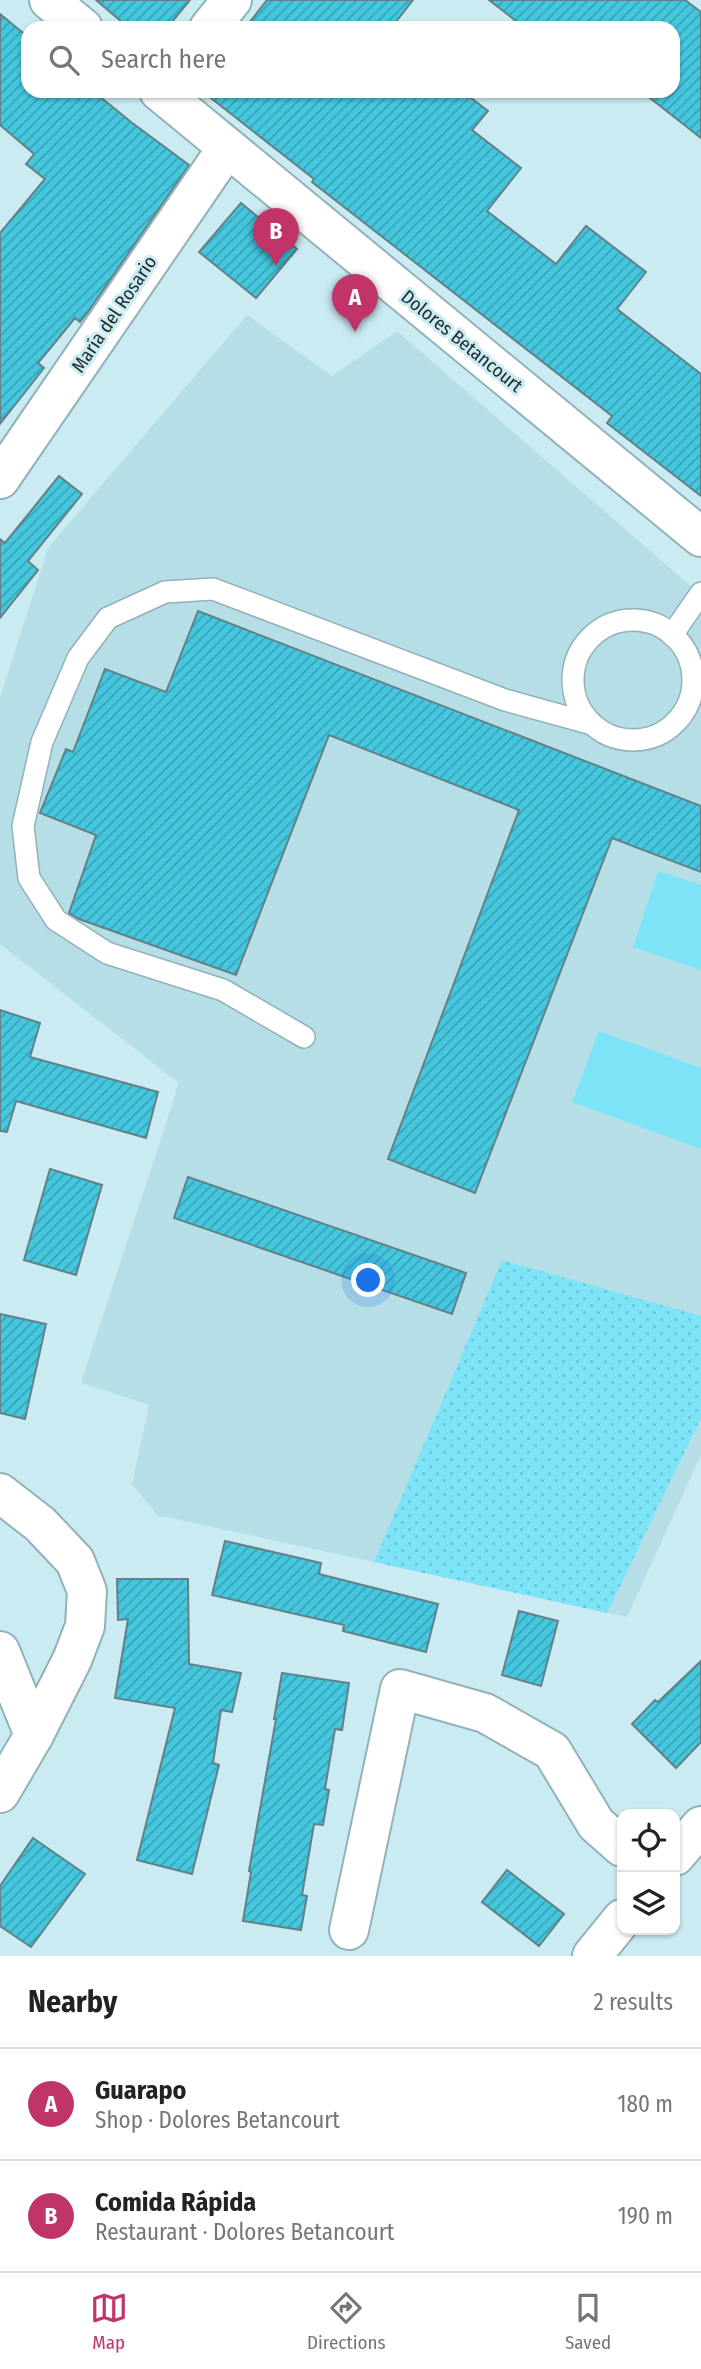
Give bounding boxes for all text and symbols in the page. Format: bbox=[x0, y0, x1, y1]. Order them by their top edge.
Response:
search box bbox=[21, 21, 680, 98]
icon: search bbox=[45, 41, 83, 79]
text: Search here bbox=[101, 44, 226, 75]
pin: B bbox=[253, 208, 299, 266]
street label: María del Rosario bbox=[66, 251, 162, 377]
pin: A bbox=[332, 274, 378, 332]
street label: Dolores Betancourt bbox=[397, 285, 528, 398]
your location bbox=[351, 1263, 385, 1297]
map controls bbox=[617, 1809, 680, 1935]
button: locate bbox=[617, 1809, 680, 1872]
button: layers bbox=[617, 1872, 680, 1935]
text: Nearby bbox=[28, 1984, 117, 2020]
text: 2 results bbox=[593, 1988, 673, 2016]
text: Guarapo bbox=[95, 2075, 186, 2106]
text: A bbox=[45, 2090, 57, 2118]
text: 180 m bbox=[617, 2090, 673, 2118]
text: Shop · Dolores Betancourt bbox=[95, 2106, 340, 2134]
text: Comida Rápida bbox=[95, 2187, 256, 2218]
text: B bbox=[45, 2202, 57, 2230]
text: 190 m bbox=[618, 2202, 673, 2230]
text: Restaurant · Dolores Betancourt bbox=[95, 2218, 394, 2246]
tab: Map bbox=[90, 2289, 128, 2354]
tab: Directions bbox=[307, 2289, 386, 2354]
tab: Saved bbox=[565, 2289, 611, 2354]

